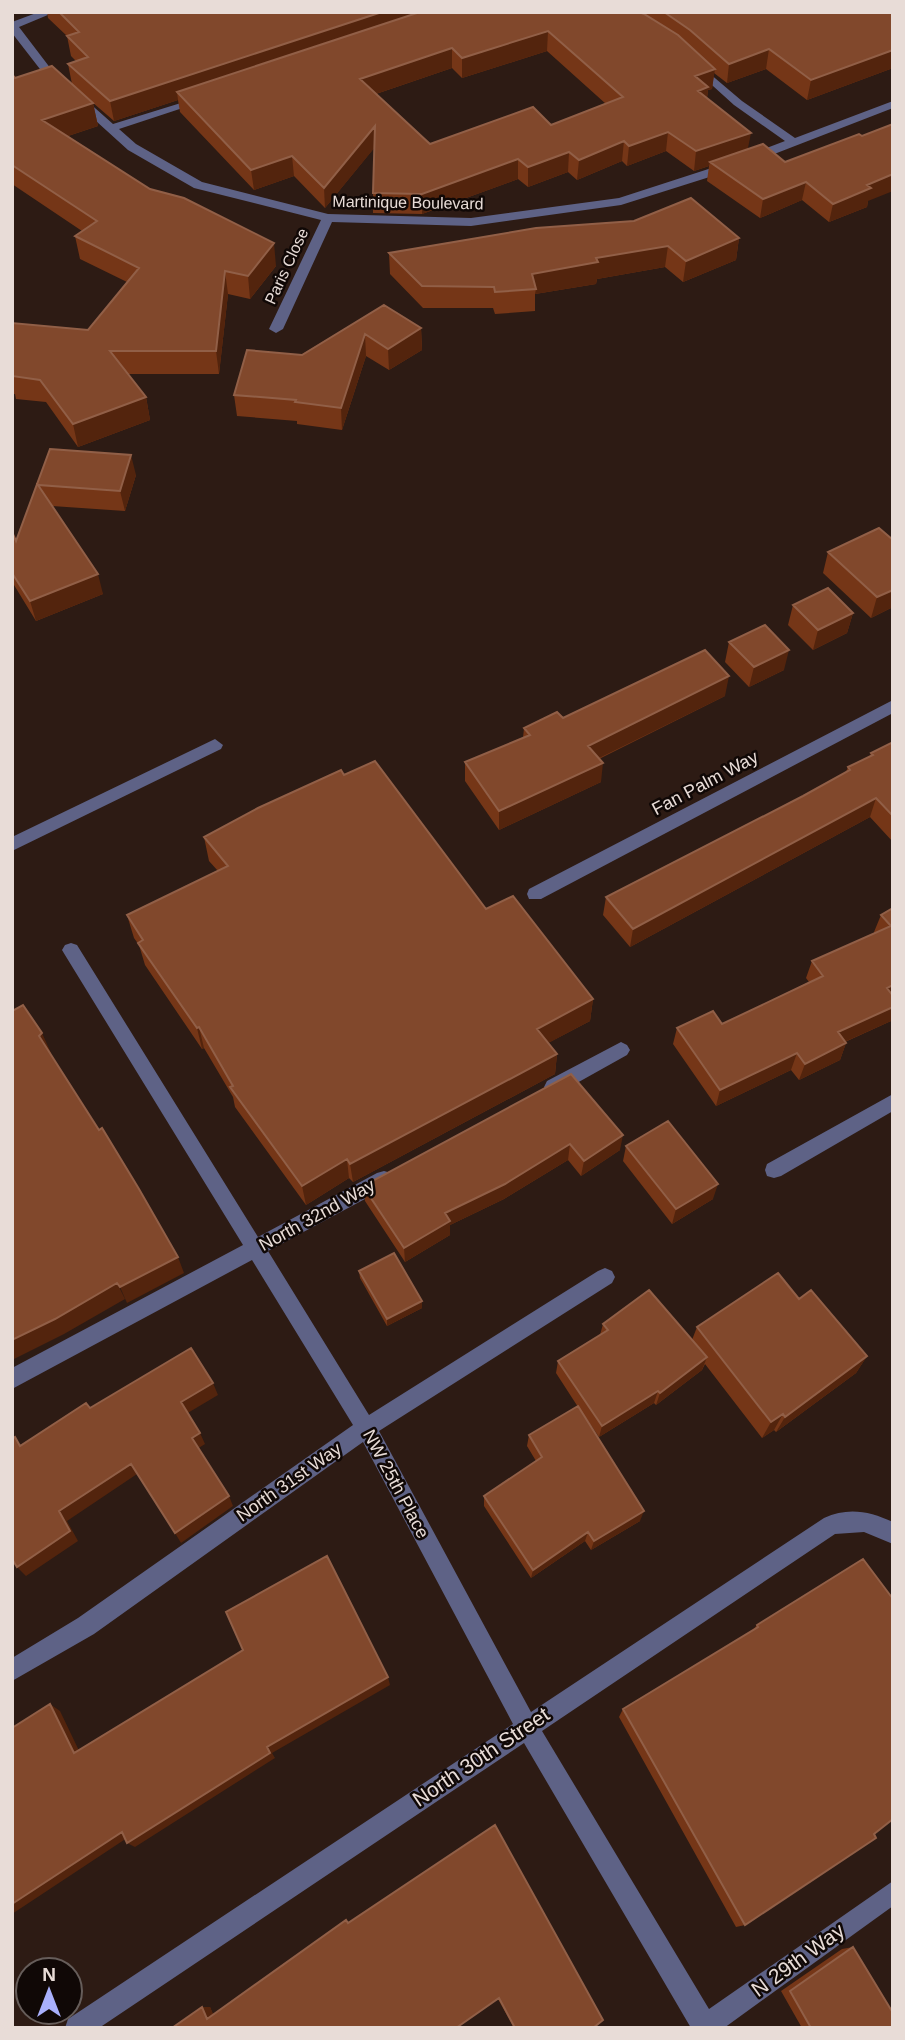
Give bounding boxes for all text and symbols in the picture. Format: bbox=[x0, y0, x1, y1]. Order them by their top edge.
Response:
street label: Martinique Boulevard bbox=[332, 193, 484, 212]
street label: Paris Close bbox=[261, 225, 311, 307]
street label: Fan Palm Way bbox=[648, 747, 762, 819]
street label: North 32nd Way bbox=[256, 1175, 378, 1255]
street label: NW 25th Place bbox=[359, 1426, 433, 1542]
street label: North 31st Way bbox=[233, 1438, 345, 1526]
street label: North 30th Street bbox=[408, 1702, 554, 1811]
street label: N 29th Way bbox=[747, 1918, 849, 2001]
north arrow bbox=[14, 1956, 84, 2026]
text: N bbox=[42, 1964, 56, 1985]

